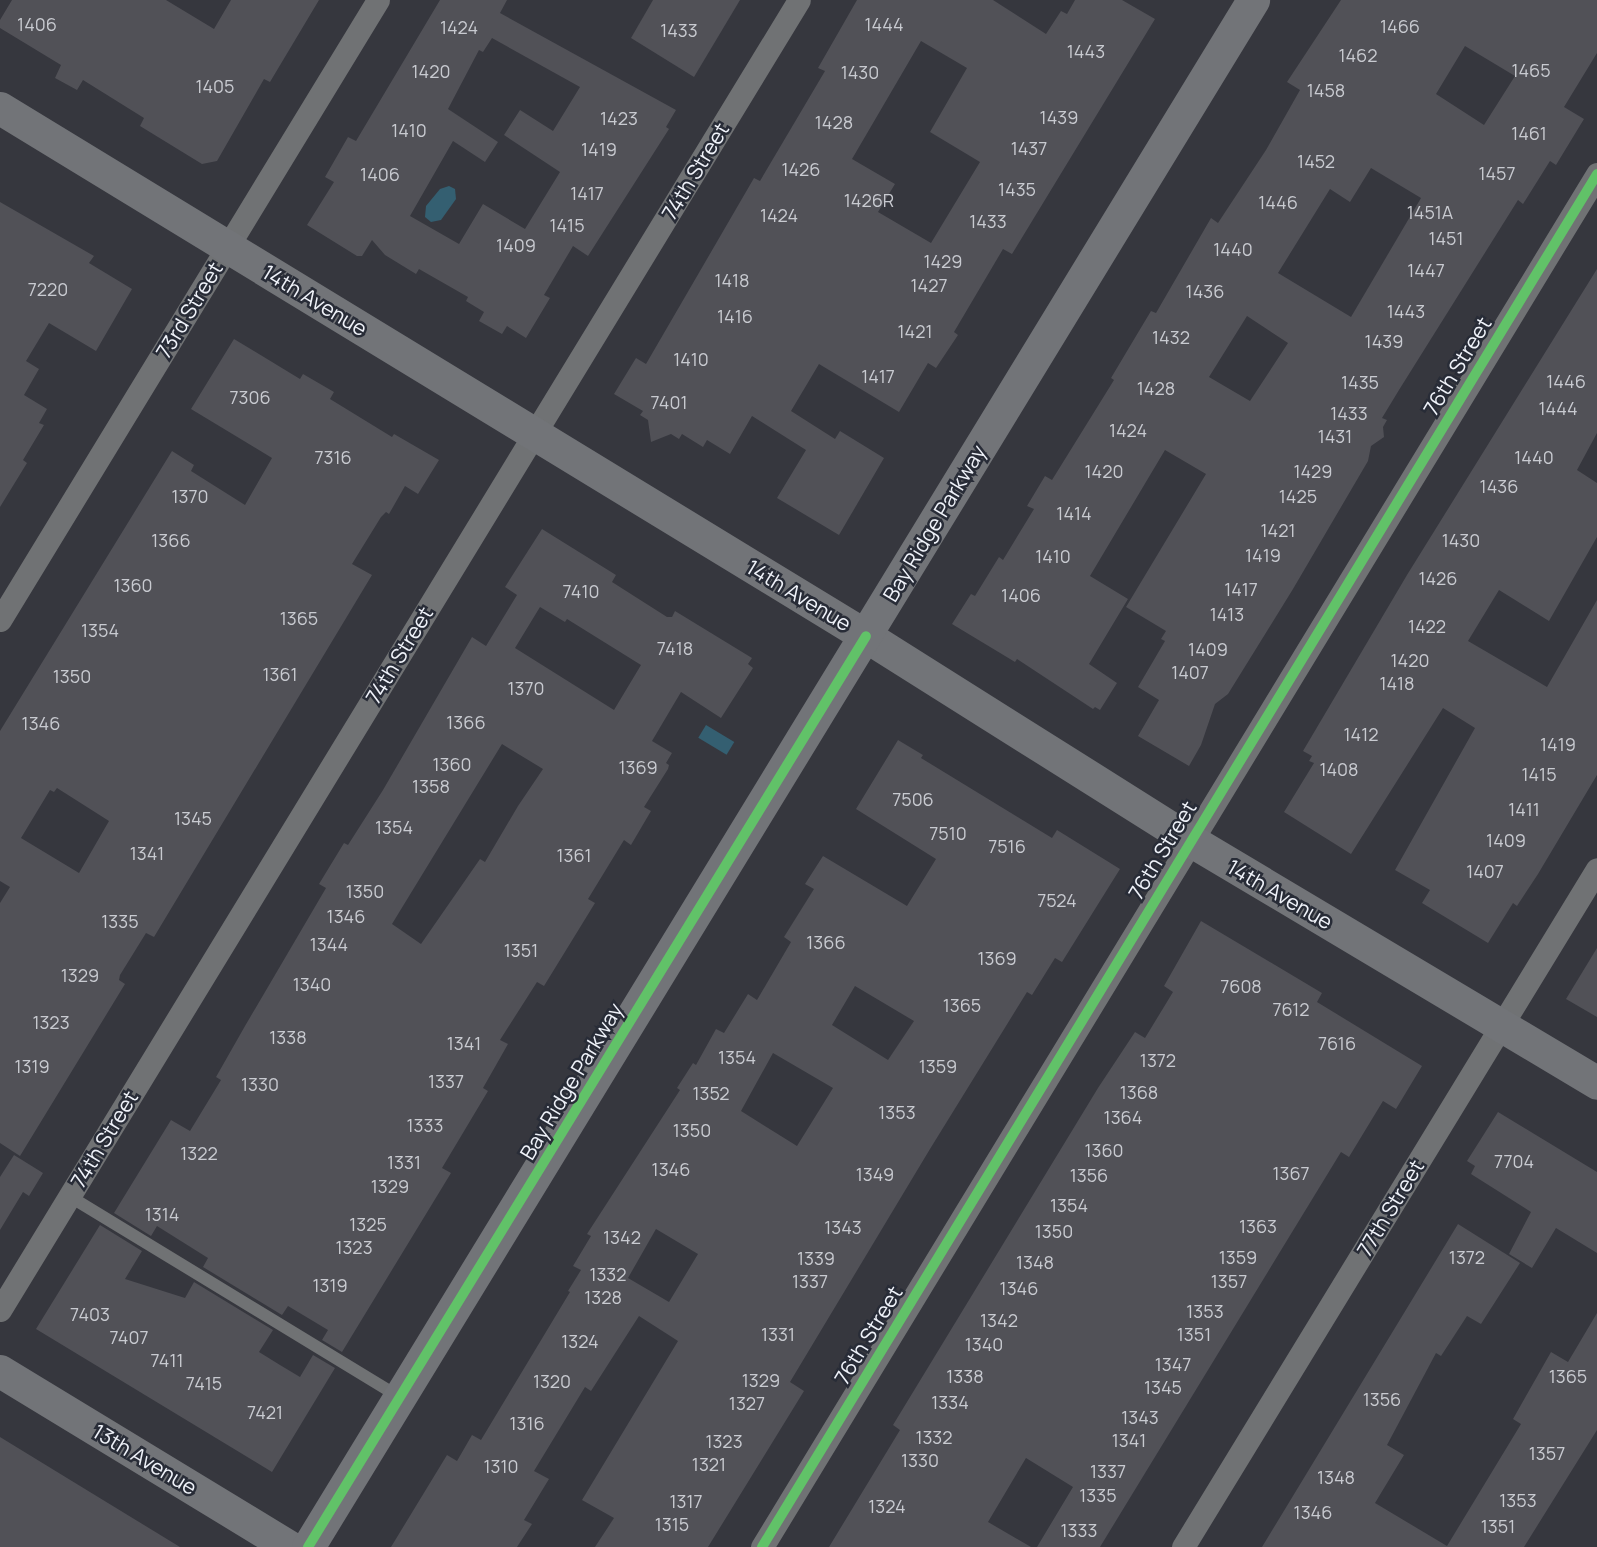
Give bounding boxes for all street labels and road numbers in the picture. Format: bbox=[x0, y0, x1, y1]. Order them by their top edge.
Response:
street label: 74th Street bbox=[656, 118, 734, 224]
street label: 73rd Street bbox=[150, 257, 228, 363]
street label: 14th Avenue bbox=[258, 259, 372, 341]
street label: 76th Street bbox=[1418, 312, 1496, 420]
street label: Bay Ridge Parkway bbox=[877, 440, 991, 606]
street label: 14th Avenue bbox=[742, 554, 856, 636]
street label: 74th Street bbox=[360, 602, 438, 708]
street label: 76th Street bbox=[1123, 796, 1201, 904]
street label: 14th Avenue bbox=[1223, 854, 1337, 934]
street label: Bay Ridge Parkway bbox=[514, 998, 628, 1164]
street label: 74th Street bbox=[65, 1086, 143, 1192]
street label: 77th Street bbox=[1351, 1155, 1429, 1261]
street label: 76th Street bbox=[829, 1281, 907, 1389]
street label: 13th Avenue bbox=[88, 1418, 202, 1500]

